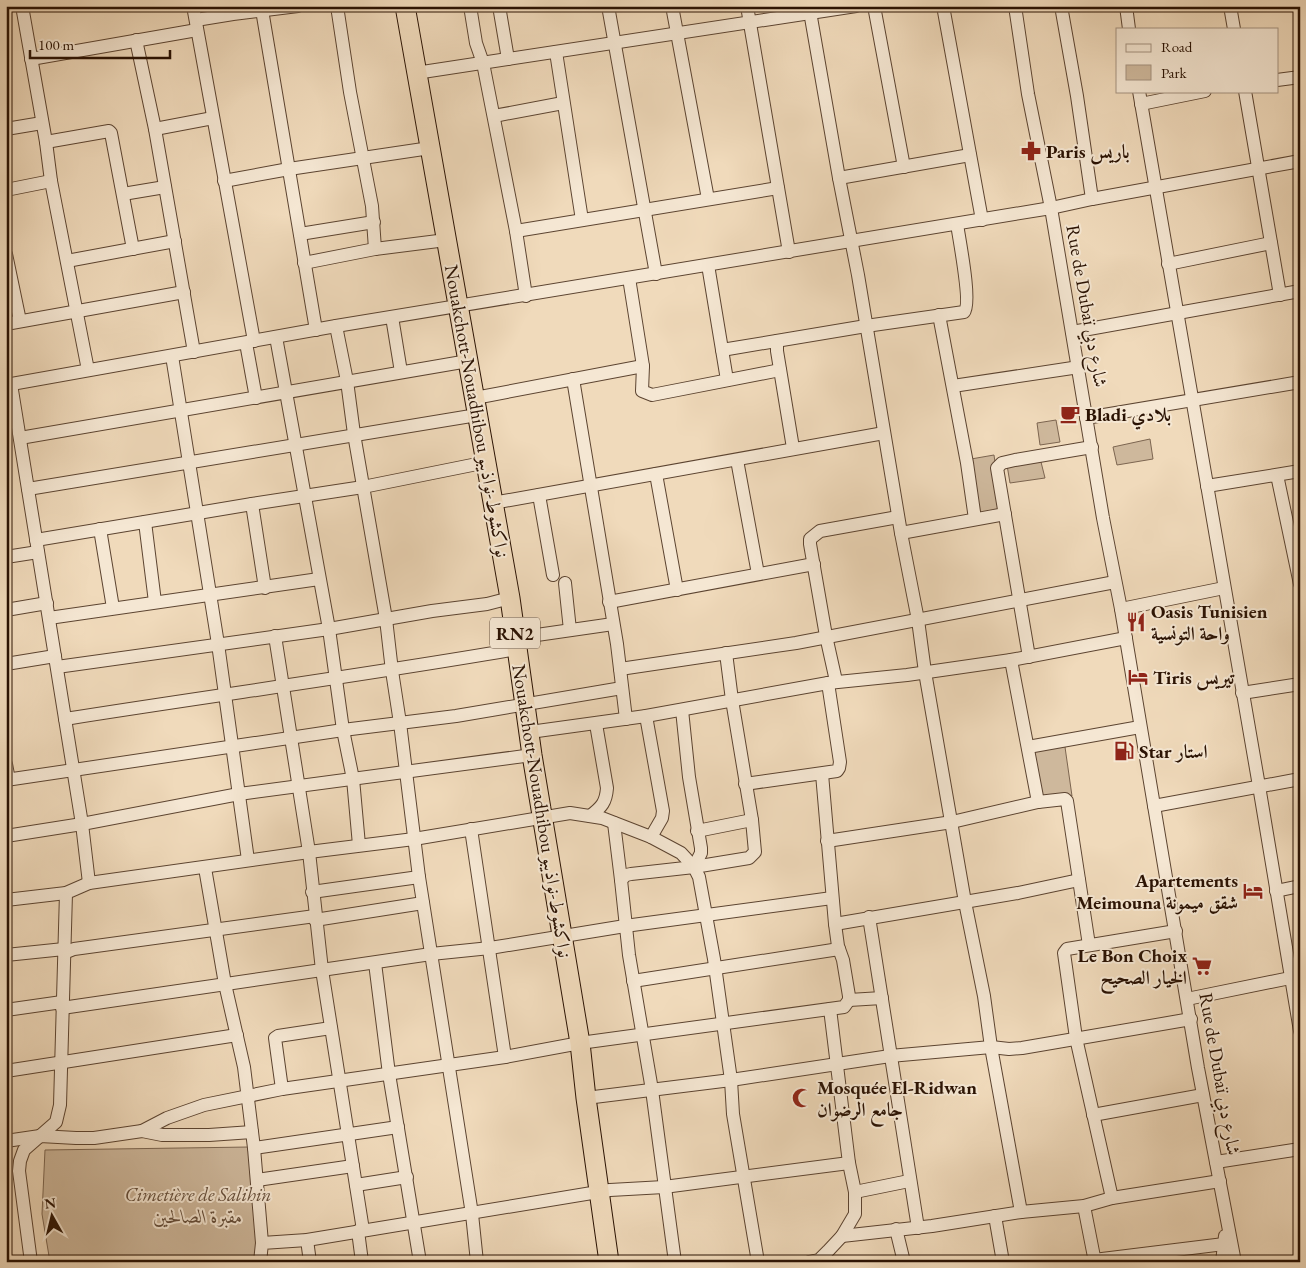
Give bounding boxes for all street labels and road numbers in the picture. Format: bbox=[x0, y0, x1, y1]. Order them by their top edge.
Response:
street label: Rue de Dubaï شارع دبي bbox=[1057, 223, 1114, 390]
street label: Nouakchott-Nouadhibou نواكشوط-نواذيبو bbox=[439, 263, 515, 559]
road number: RN2 bbox=[490, 618, 540, 648]
street label: Nouakchott-Nouadhibou نواكشوط-نواذيبو bbox=[506, 663, 578, 959]
street label: Rue de Dubaï شارع دبي bbox=[1190, 991, 1247, 1158]

